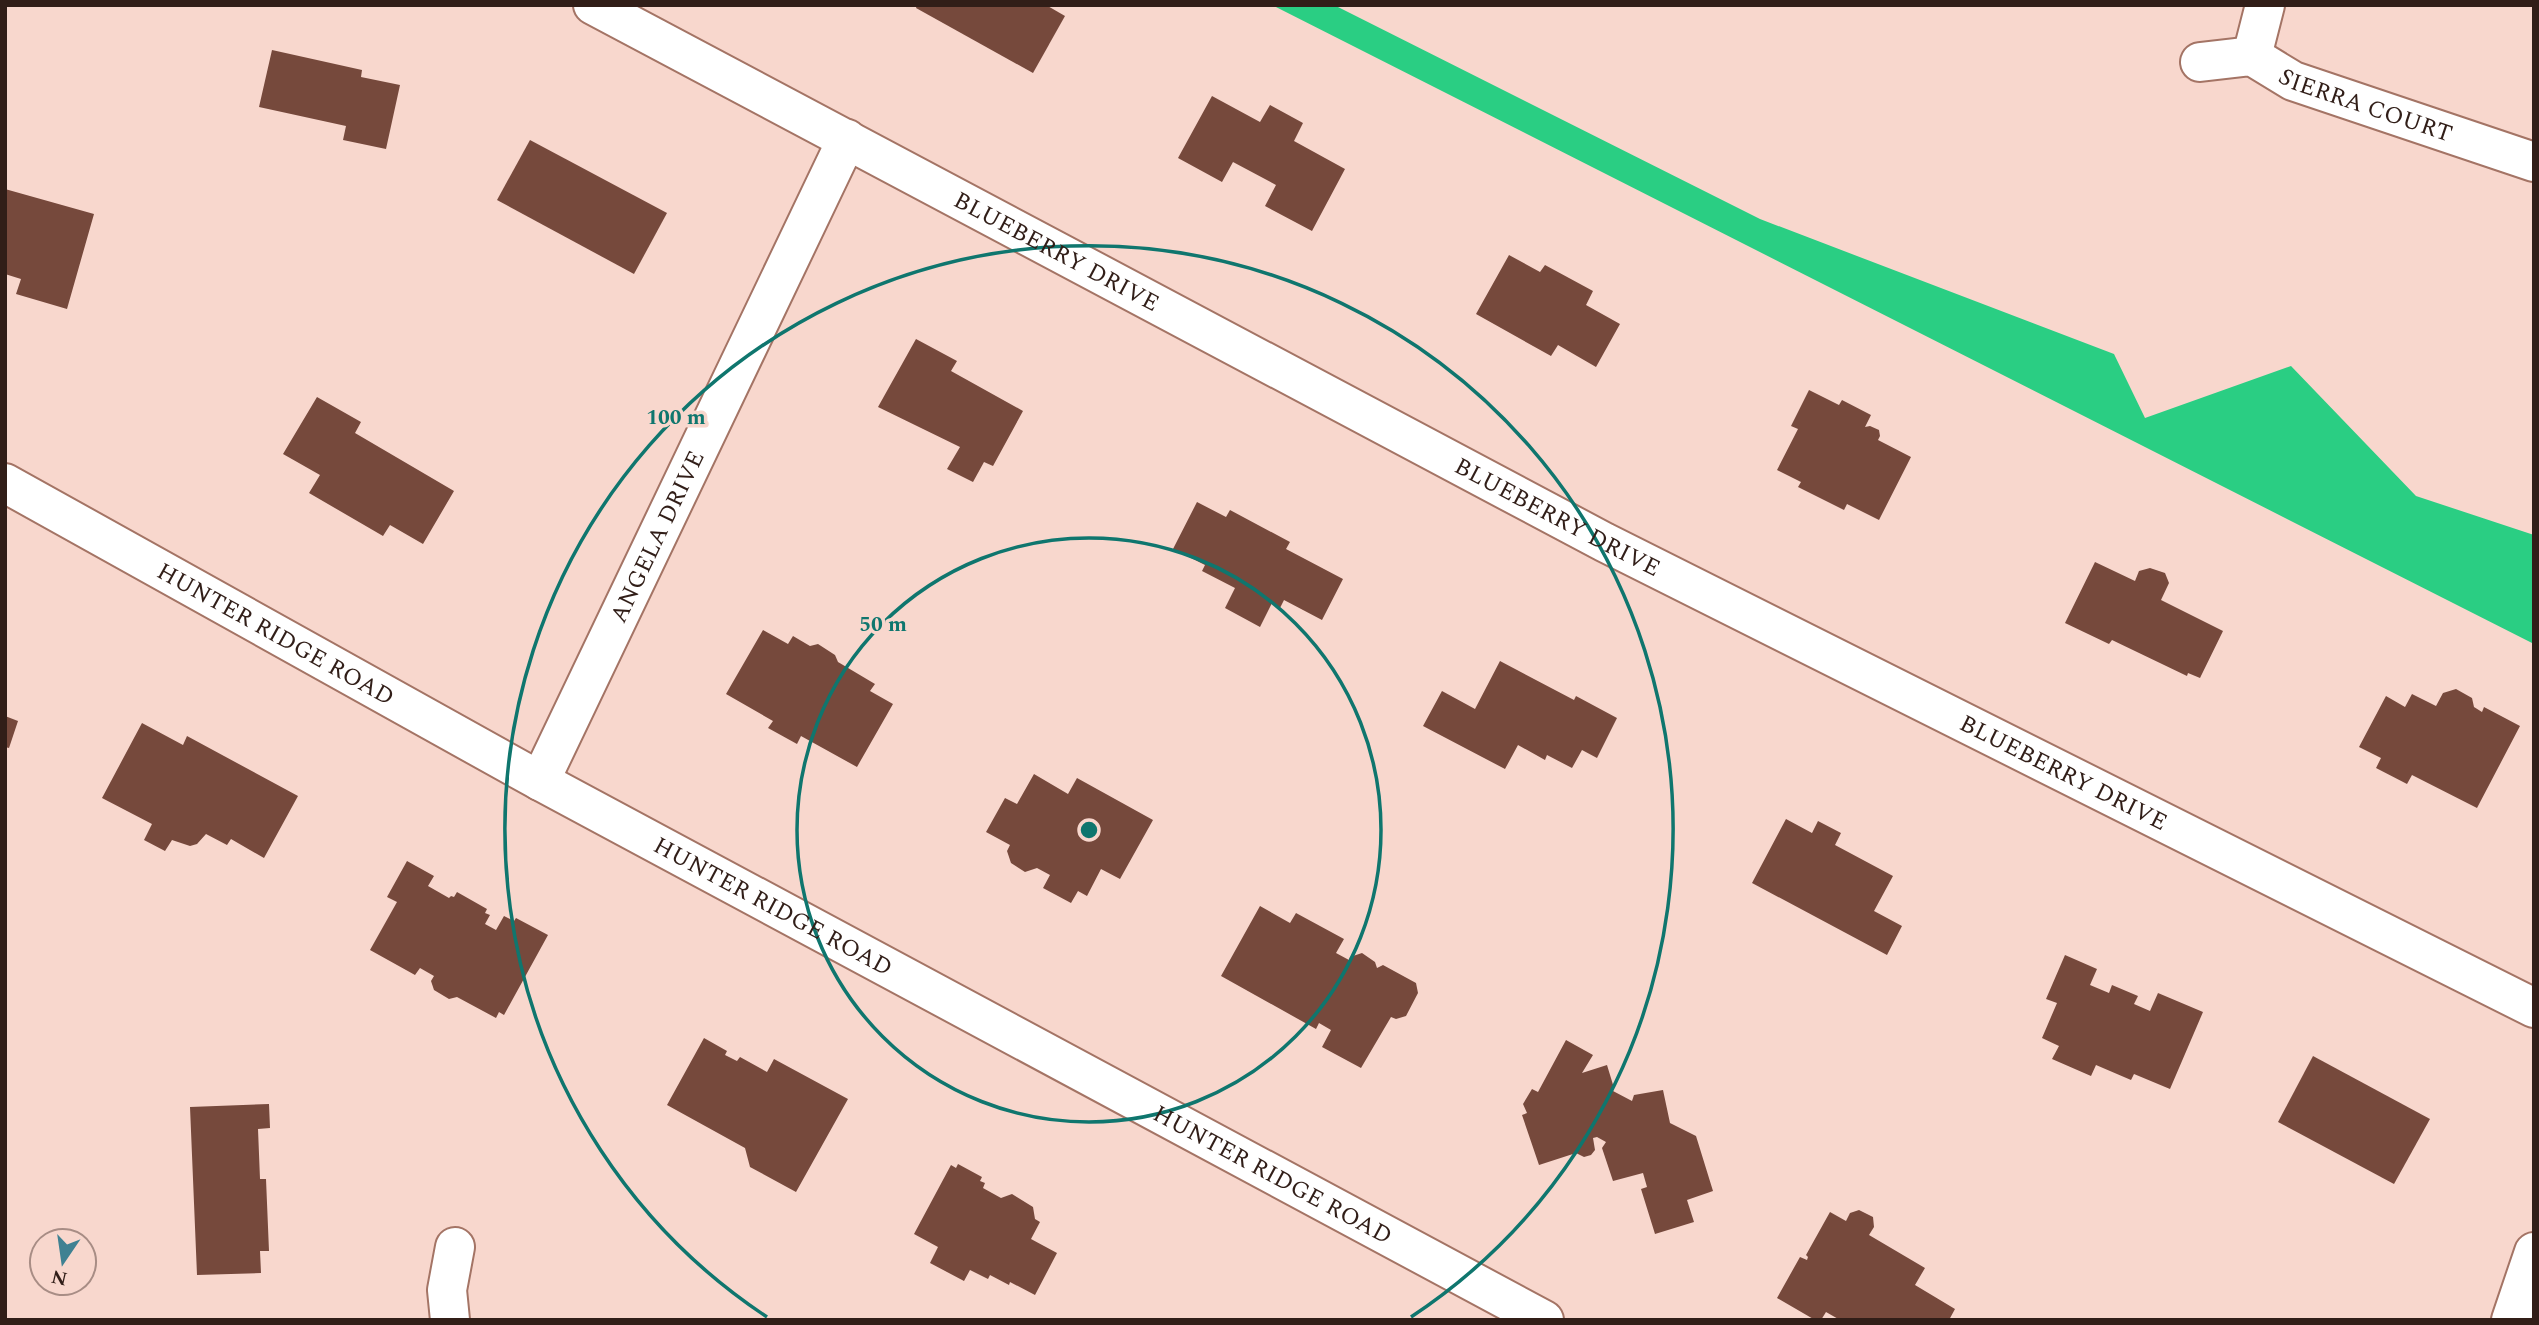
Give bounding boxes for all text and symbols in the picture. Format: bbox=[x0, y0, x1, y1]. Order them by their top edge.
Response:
street label: SIERRA COURT bbox=[2271, 59, 2457, 152]
street label: BLUEBERRY DRIVE bbox=[947, 183, 1165, 322]
text: 100 m bbox=[646, 402, 706, 434]
street label: ANGELA DRIVE bbox=[601, 445, 714, 629]
street label: BLUEBERRY DRIVE bbox=[1448, 449, 1667, 586]
street label: HUNTER RIDGE ROAD bbox=[150, 554, 401, 715]
text: 50 m bbox=[859, 609, 907, 641]
street label: BLUEBERRY DRIVE bbox=[1953, 706, 2173, 840]
centre of rings bbox=[1077, 818, 1101, 842]
street label: HUNTER RIDGE ROAD bbox=[646, 828, 899, 986]
street label: HUNTER RIDGE ROAD bbox=[1146, 1096, 1398, 1254]
north arrow bbox=[28, 1227, 98, 1297]
text: N bbox=[49, 1261, 70, 1293]

